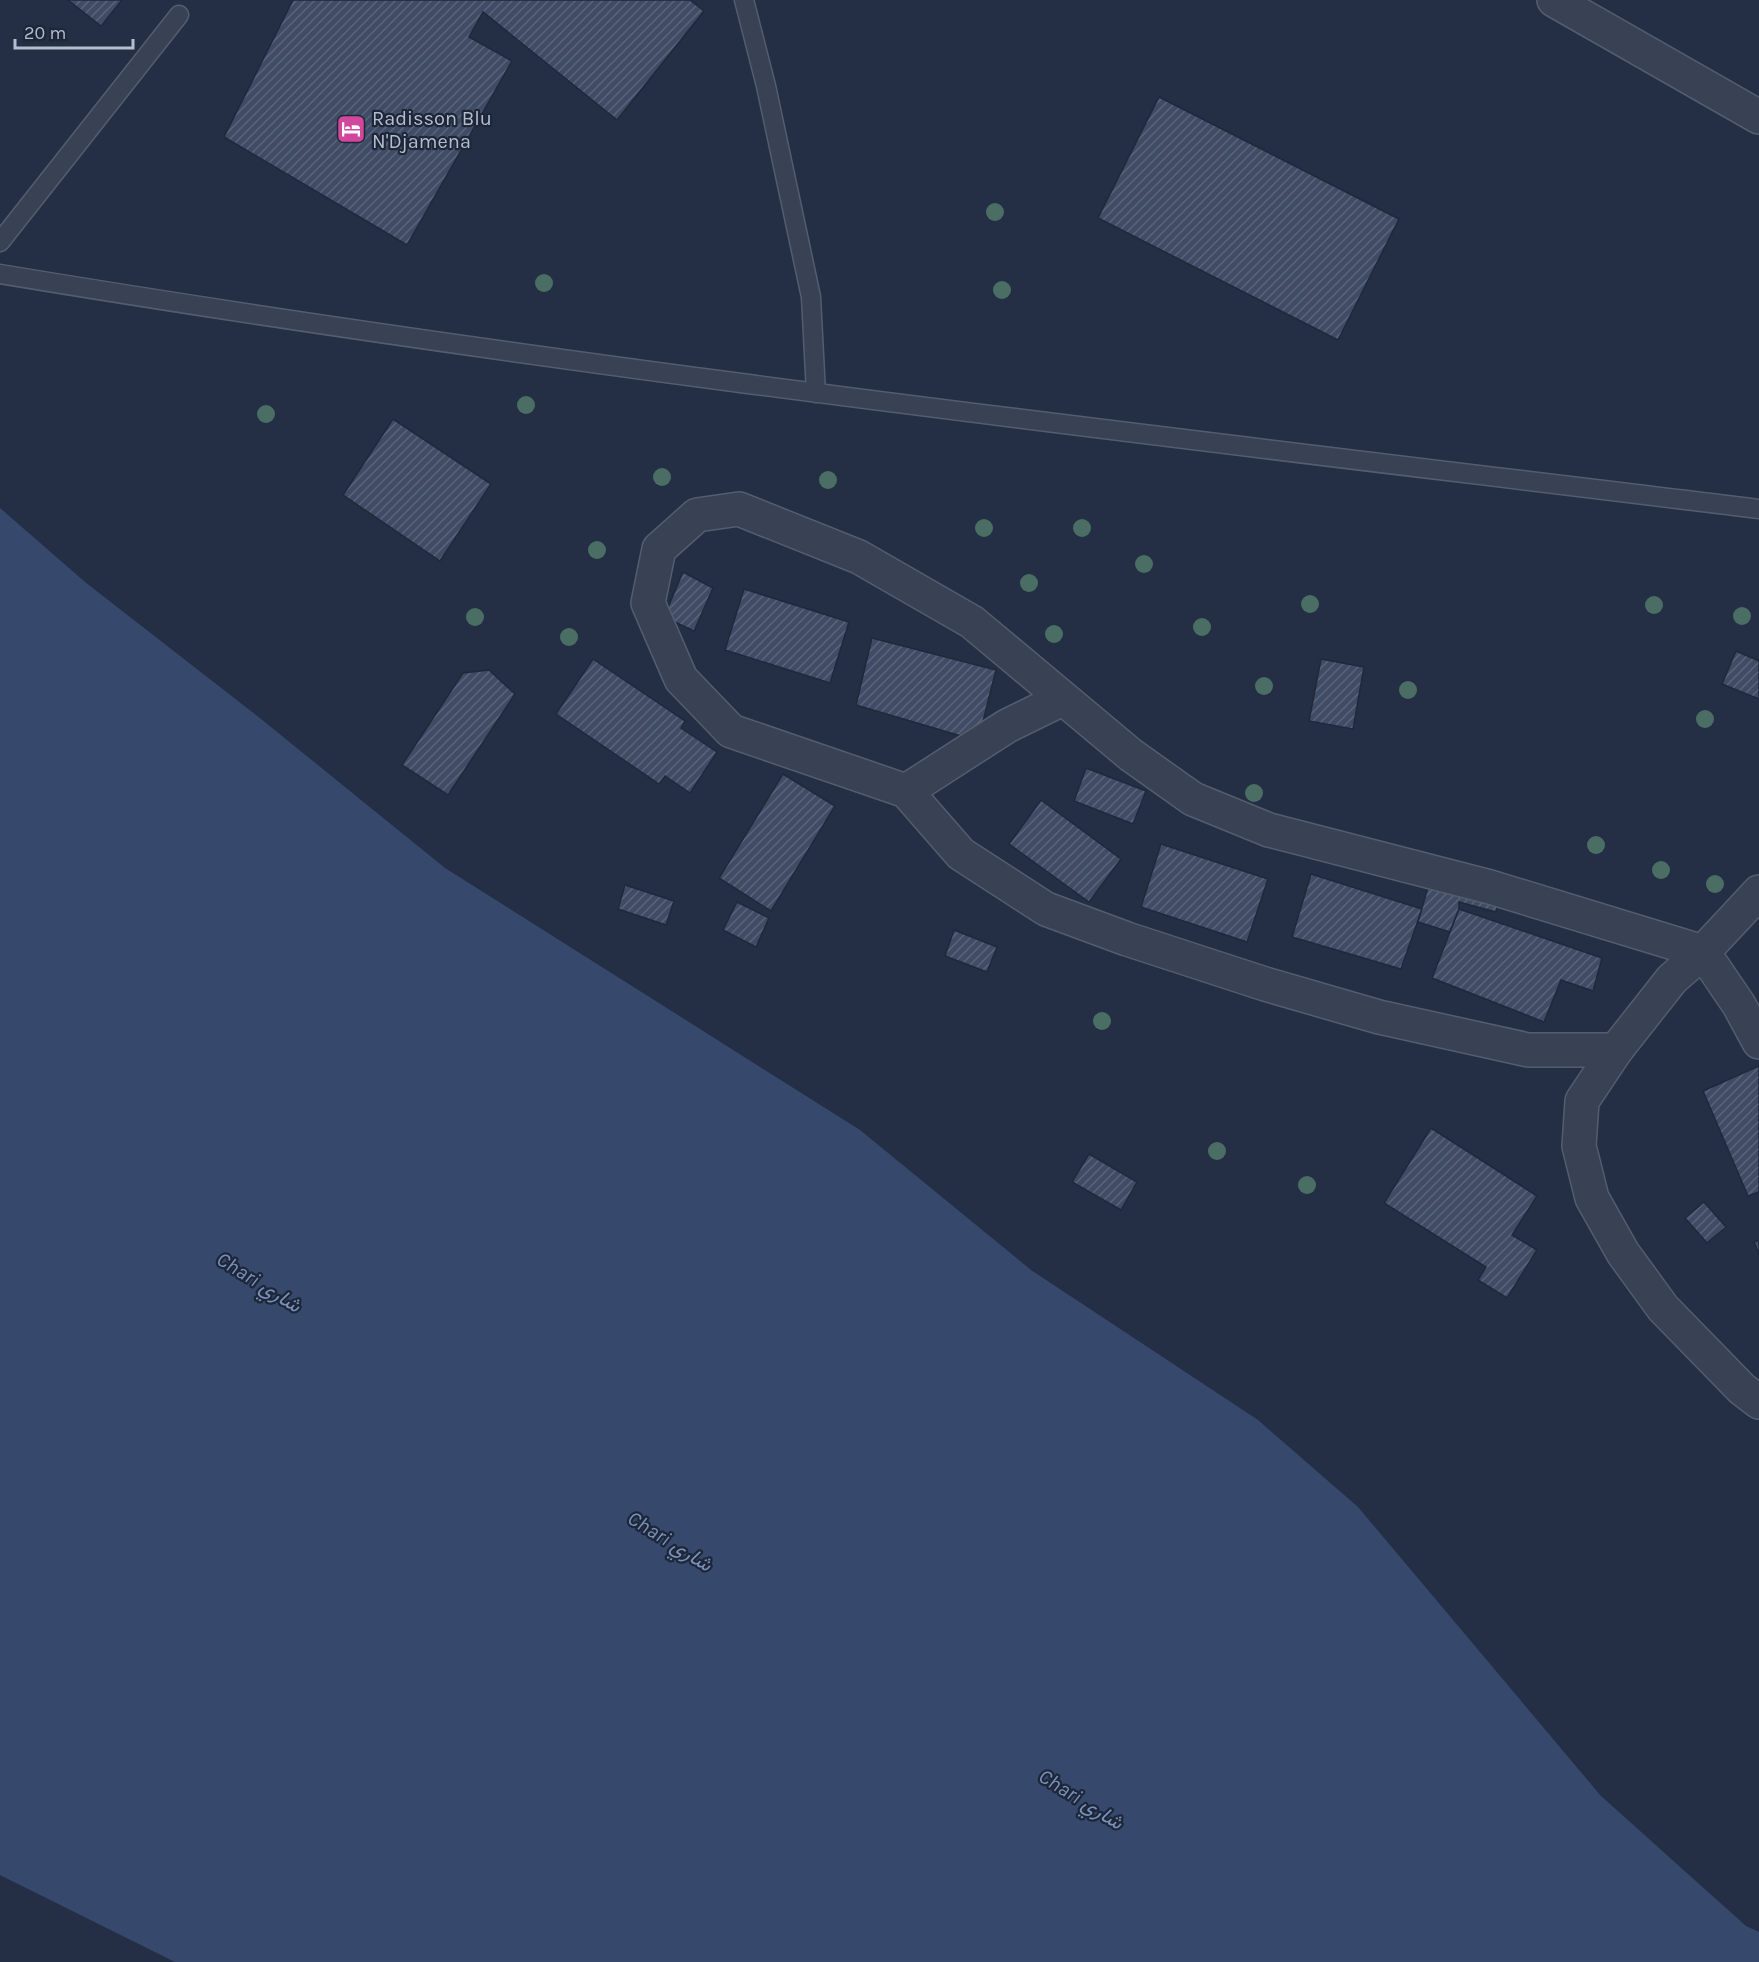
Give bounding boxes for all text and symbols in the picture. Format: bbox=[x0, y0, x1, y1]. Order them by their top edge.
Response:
scale bar bbox=[15, 12, 134, 50]
text: 20 m bbox=[24, 22, 66, 44]
place label: Radisson Blu N'Djamena bbox=[372, 107, 492, 153]
hotel icon: Radisson Blu N'Djamena bbox=[335, 113, 367, 145]
water label: Chari شاري bbox=[210, 1247, 306, 1322]
water label: Chari شاري bbox=[621, 1506, 717, 1581]
water label: Chari شاري bbox=[1032, 1764, 1128, 1839]

